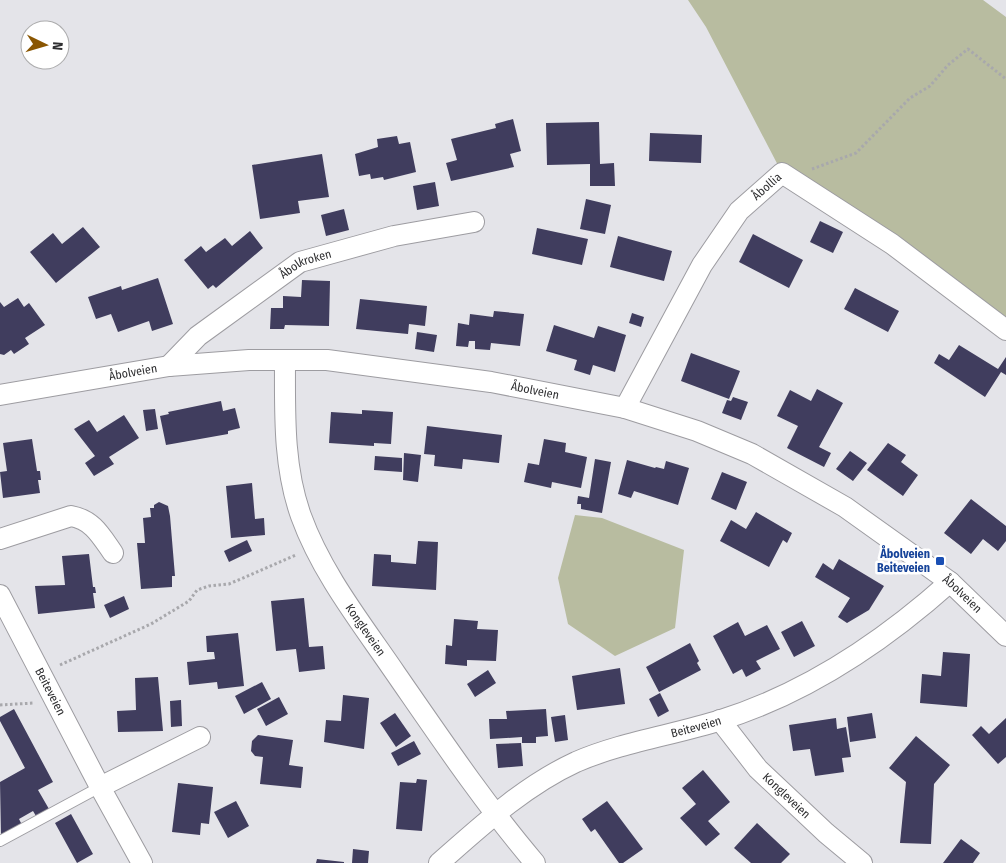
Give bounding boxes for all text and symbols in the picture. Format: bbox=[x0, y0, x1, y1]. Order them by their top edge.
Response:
north arrow bbox=[20, 20, 70, 70]
text: N bbox=[49, 41, 66, 51]
street label: Åbollia bbox=[748, 170, 784, 203]
street label: Åbolkroken bbox=[276, 247, 333, 282]
street label: Åbolveien bbox=[108, 361, 158, 383]
street label: Åbolveien bbox=[510, 377, 560, 402]
place label: Åbolveien Beiteveien bbox=[877, 545, 930, 575]
marker: Åbolveien Beiteveien bbox=[934, 555, 946, 567]
street label: Åbolveien bbox=[940, 570, 985, 616]
street label: Kongleveien bbox=[343, 601, 388, 659]
street label: Beiteveien bbox=[32, 666, 69, 718]
street label: Beiteveien bbox=[669, 713, 723, 740]
street label: Kongleveien bbox=[760, 770, 813, 821]

